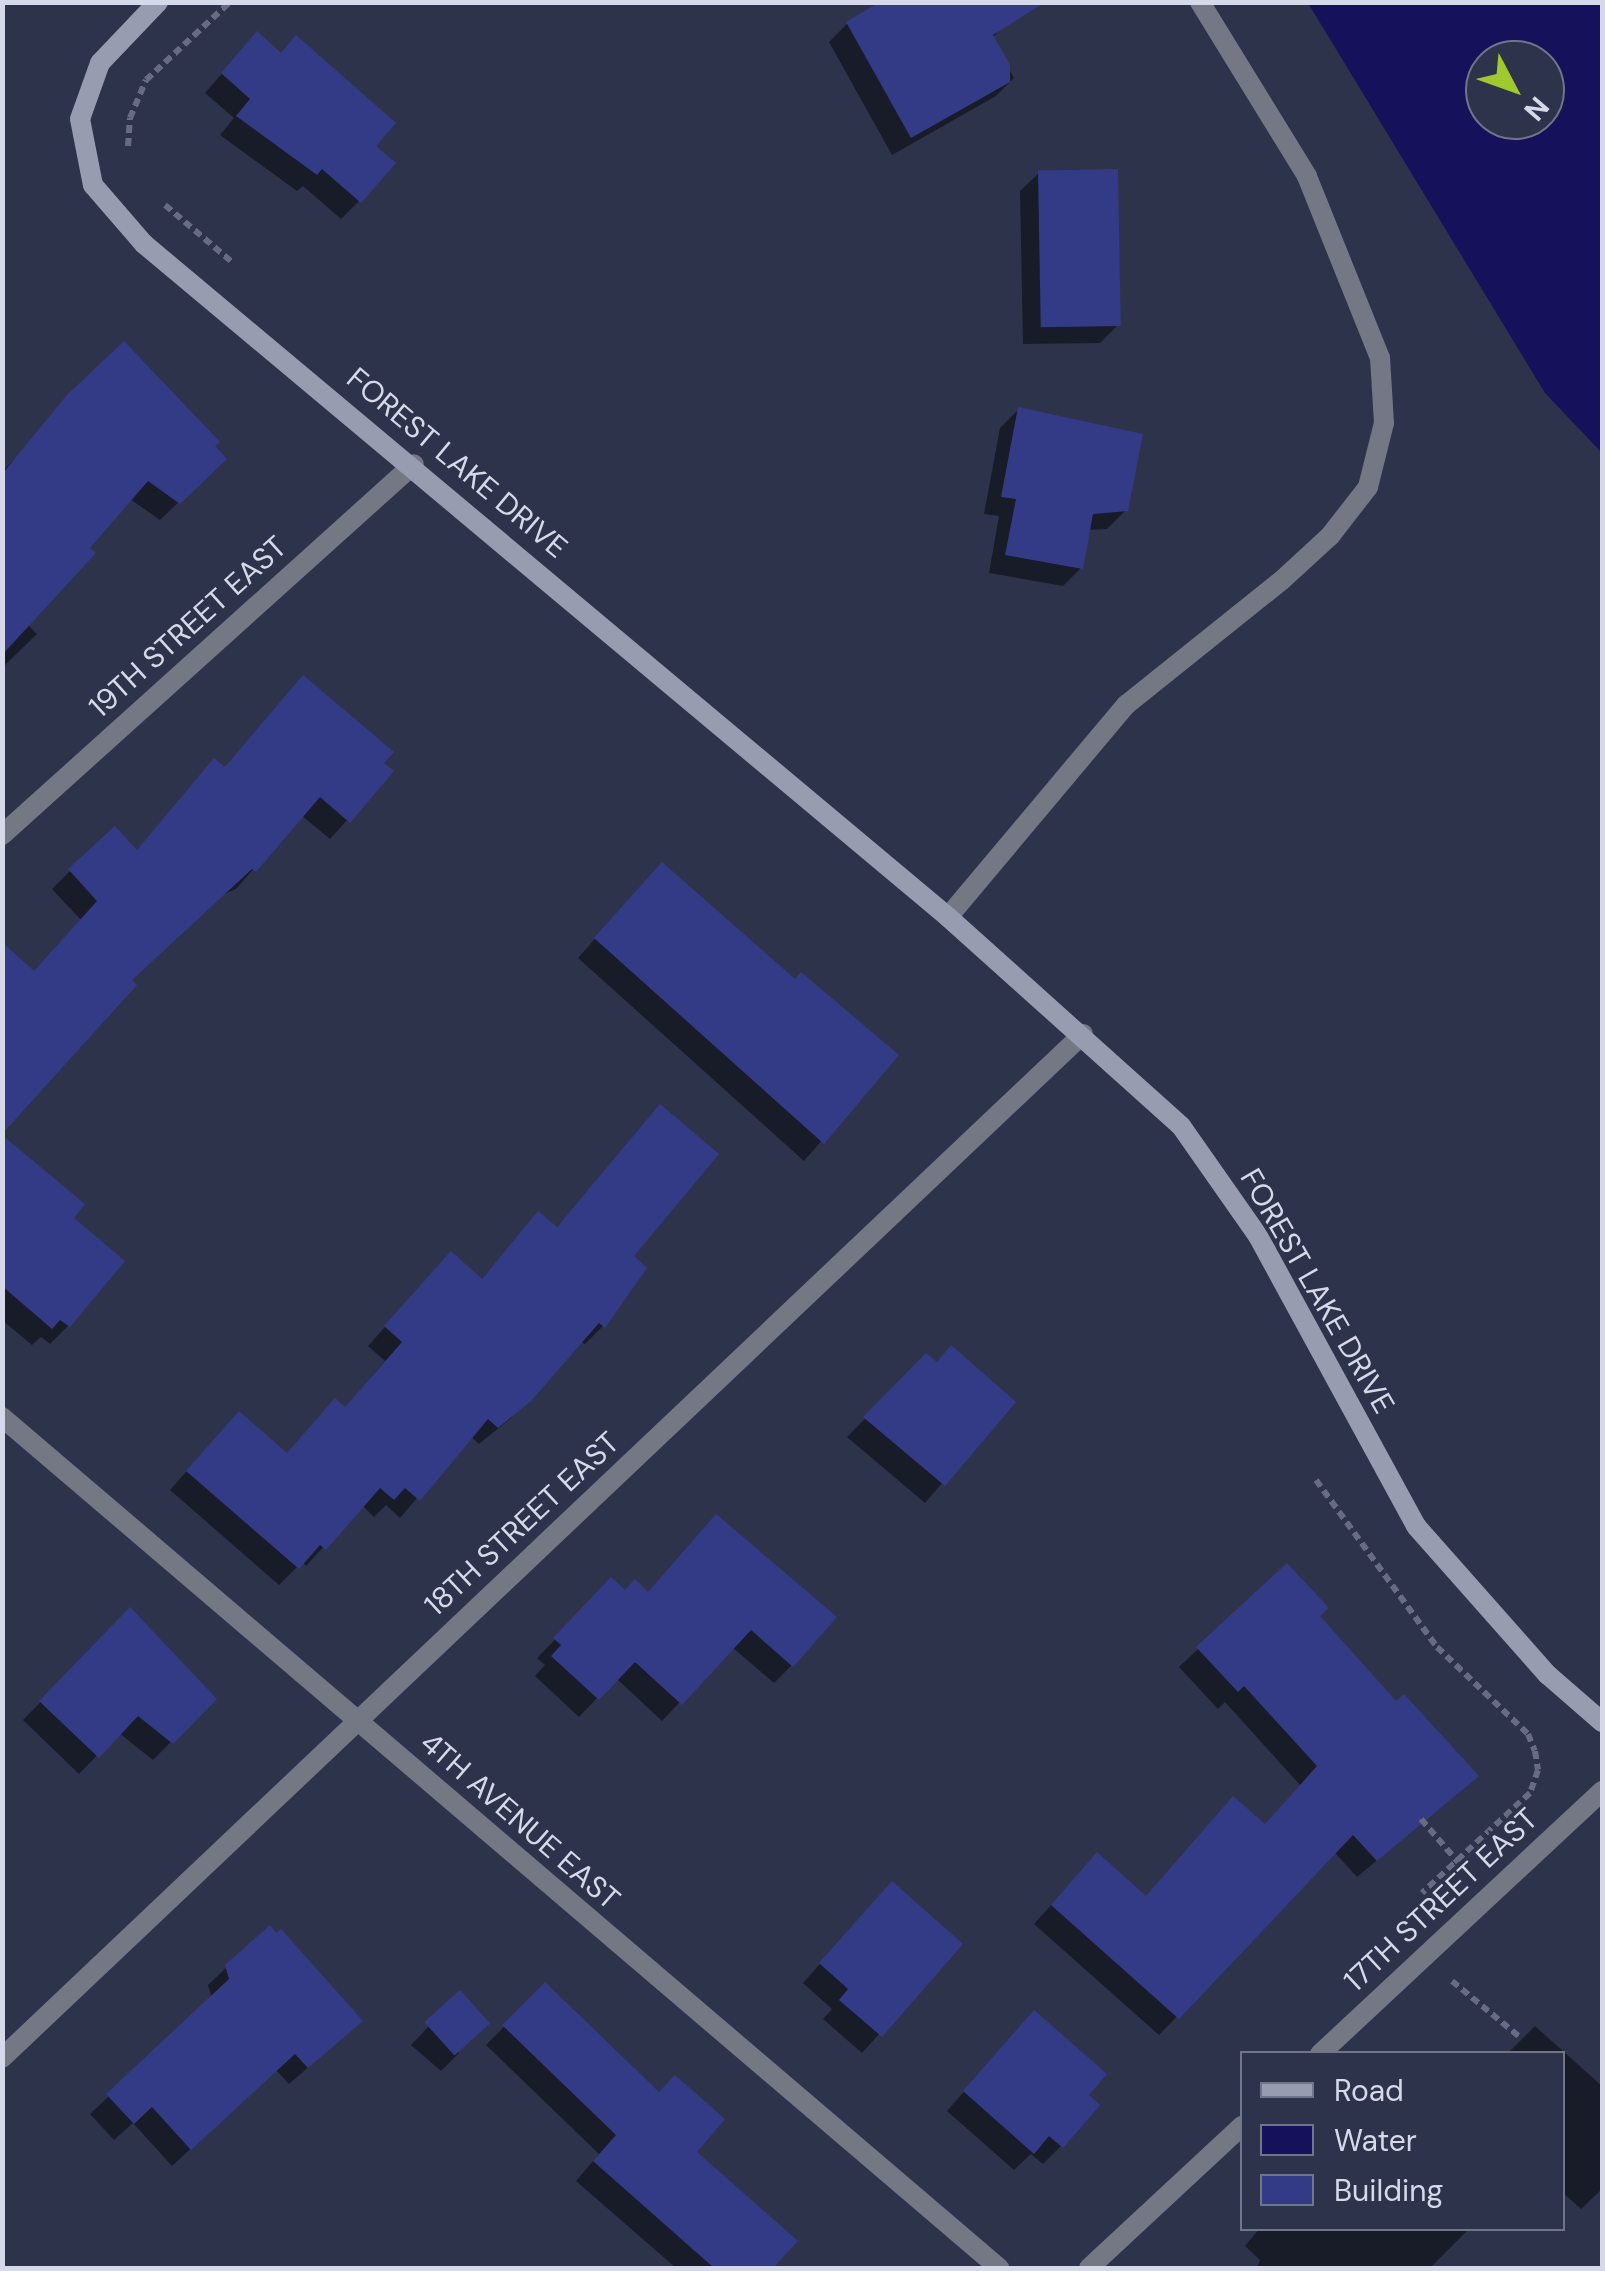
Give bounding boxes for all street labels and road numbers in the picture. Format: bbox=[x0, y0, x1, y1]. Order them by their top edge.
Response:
street label: FOREST LAKE DRIVE bbox=[340, 360, 574, 566]
street label: 19TH STREET EAST bbox=[82, 529, 294, 725]
street label: FOREST LAKE DRIVE bbox=[1232, 1162, 1402, 1420]
street label: 18TH STREET EAST bbox=[417, 1425, 627, 1623]
street label: 4TH AVENUE EAST bbox=[413, 1725, 627, 1917]
street label: 17TH STREET EAST bbox=[1337, 1801, 1545, 1999]

